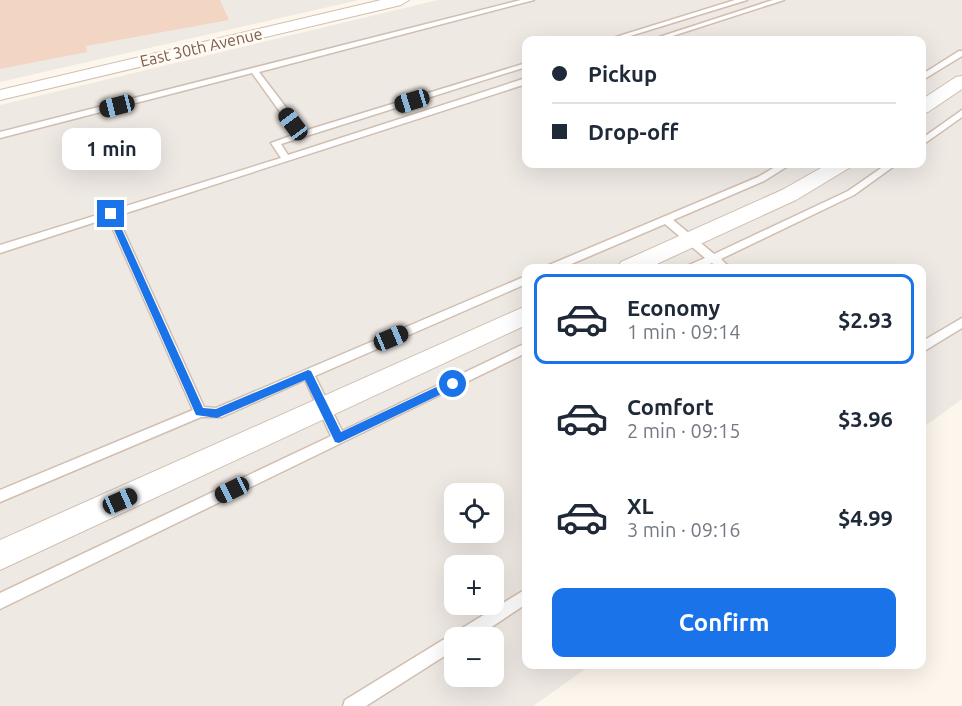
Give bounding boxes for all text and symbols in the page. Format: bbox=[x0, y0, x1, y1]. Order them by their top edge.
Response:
street label: East 30th Avenue bbox=[138, 24, 264, 70]
text: Pickup bbox=[588, 61, 657, 86]
car bbox=[392, 87, 432, 115]
car bbox=[97, 93, 137, 119]
car bbox=[275, 104, 311, 144]
text: Drop-off bbox=[588, 119, 678, 144]
callout: 1 min bbox=[62, 127, 160, 169]
text: 1 min bbox=[86, 137, 137, 160]
route end bbox=[97, 200, 124, 227]
icon: car bbox=[555, 292, 609, 346]
text: Economy bbox=[627, 295, 720, 320]
text: $2.93 bbox=[838, 307, 893, 332]
text: 1 min · 09:14 bbox=[627, 320, 741, 343]
car bbox=[371, 323, 411, 353]
route start bbox=[439, 370, 466, 397]
icon: car bbox=[555, 391, 609, 445]
text: Comfort bbox=[627, 394, 714, 419]
text: $3.96 bbox=[838, 406, 893, 431]
text: 2 min · 09:15 bbox=[627, 419, 741, 442]
car bbox=[212, 474, 252, 506]
map controls bbox=[444, 483, 504, 687]
button: locate bbox=[444, 483, 504, 543]
car bbox=[100, 485, 140, 517]
icon: car bbox=[555, 490, 609, 544]
text: XL bbox=[627, 493, 654, 518]
text: $4.99 bbox=[838, 505, 893, 530]
text: 3 min · 09:16 bbox=[627, 518, 741, 541]
button: + bbox=[444, 555, 504, 615]
button: Confirm bbox=[552, 588, 896, 657]
button: − bbox=[444, 627, 504, 687]

